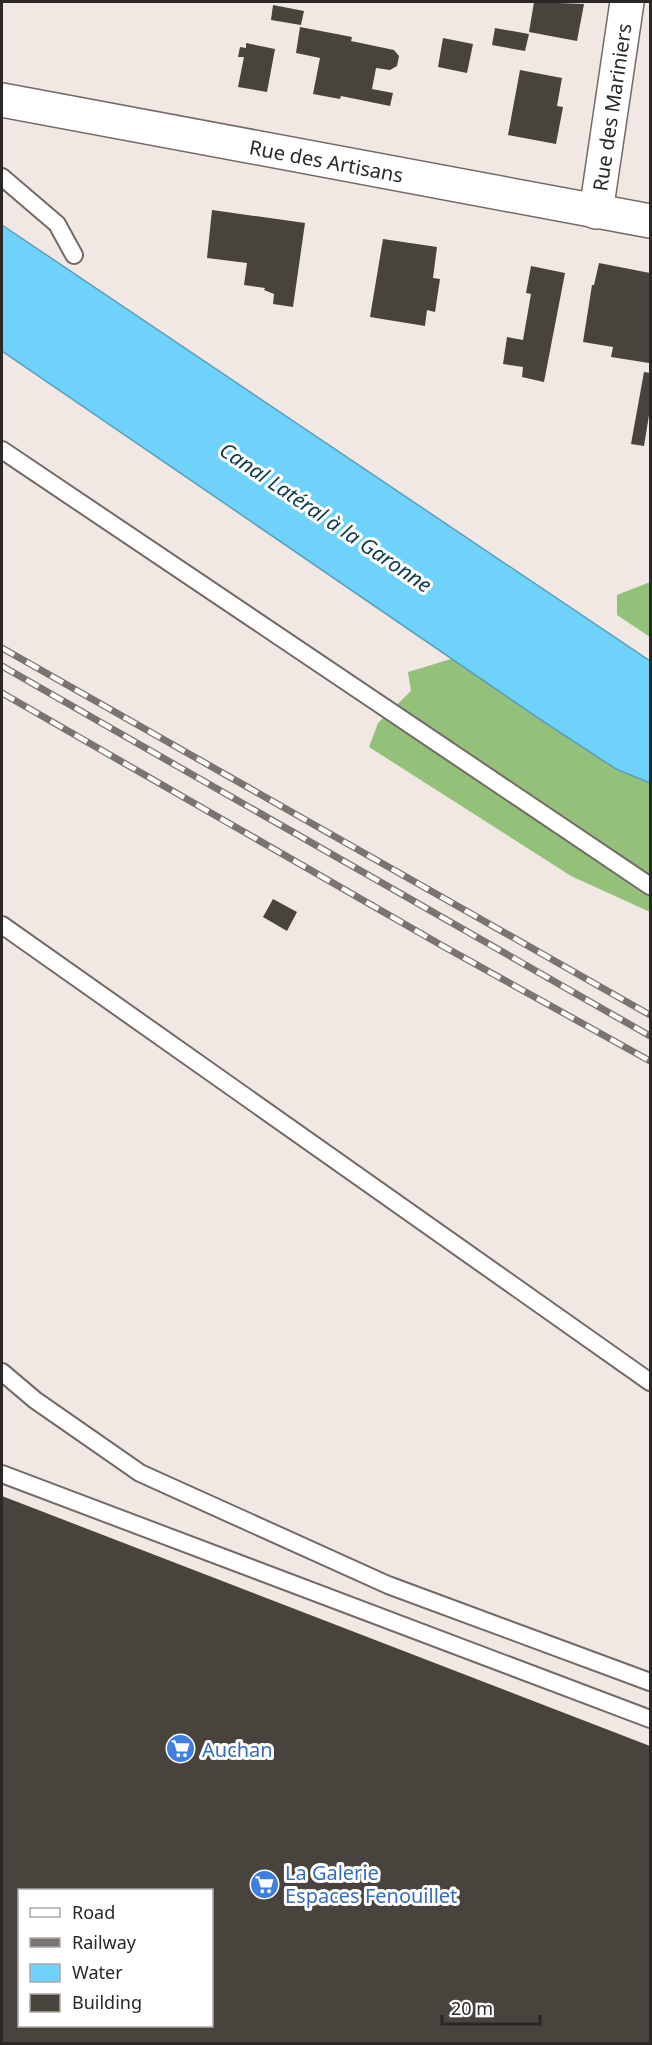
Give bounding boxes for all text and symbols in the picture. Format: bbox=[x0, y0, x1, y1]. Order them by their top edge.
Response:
street label: Rue des Mariniers bbox=[586, 21, 637, 193]
street label: Rue des Artisans bbox=[247, 133, 406, 188]
water label: Canal Latéral à la Garonne bbox=[214, 435, 438, 599]
supermarket icon: Auchan bbox=[165, 1733, 197, 1765]
place label: Auchan bbox=[202, 1736, 273, 1763]
place label: La Galerie Espaces Fenouillet bbox=[285, 1859, 457, 1909]
supermarket icon: La Galerie Espaces Fenouillet bbox=[248, 1868, 280, 1900]
legend bbox=[18, 1889, 213, 2027]
text: Road bbox=[72, 1900, 115, 1924]
text: Railway bbox=[72, 1930, 137, 1954]
text: Water bbox=[72, 1960, 123, 1984]
scale bar bbox=[442, 1988, 540, 2026]
text: Building bbox=[72, 1990, 142, 2014]
text: 20 m bbox=[451, 1996, 493, 2020]

